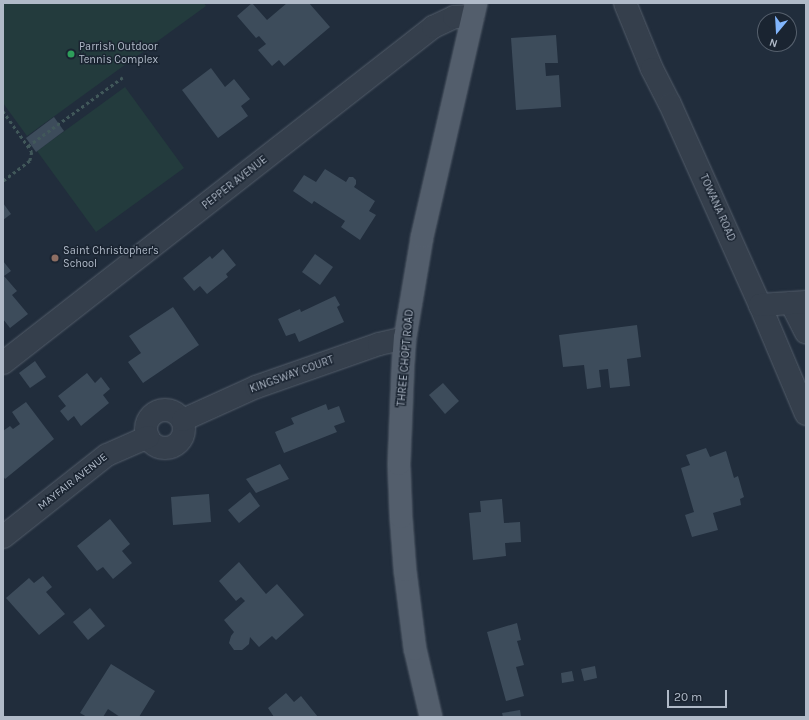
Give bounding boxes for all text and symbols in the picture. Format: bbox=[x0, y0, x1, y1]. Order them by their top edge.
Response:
north arrow bbox=[757, 12, 797, 52]
text: N bbox=[768, 36, 779, 50]
place label: Parrish Outdoor Tennis Complex bbox=[79, 41, 158, 67]
marker: Parrish Outdoor Tennis Complex bbox=[66, 49, 76, 59]
street label: PEPPER AVENUE bbox=[200, 153, 270, 213]
street label: TOWANA ROAD bbox=[696, 172, 738, 244]
place label: Saint Christopher's School bbox=[63, 245, 159, 271]
marker: Saint Christopher's School bbox=[50, 253, 60, 263]
street label: THREE CHOPT ROAD bbox=[395, 309, 417, 407]
street label: KINGSWAY COURT bbox=[248, 354, 336, 396]
street label: MAYFAIR AVENUE bbox=[36, 451, 110, 513]
scale bar bbox=[669, 682, 729, 708]
text: 20 m bbox=[674, 690, 702, 704]

